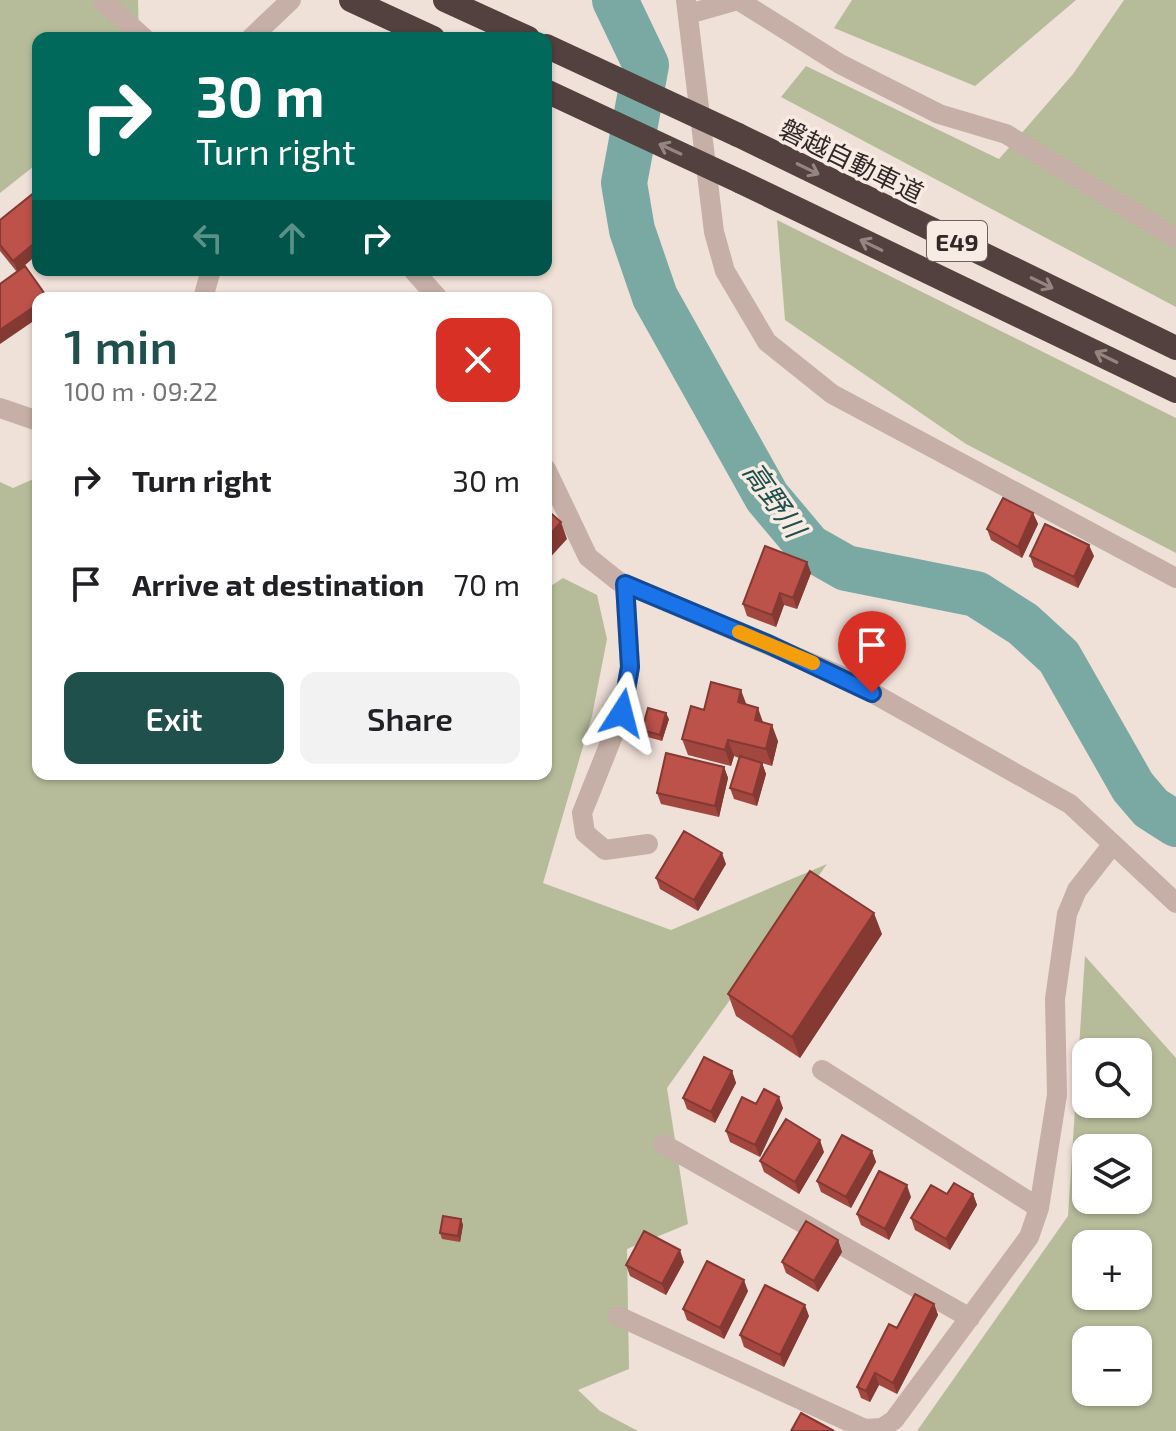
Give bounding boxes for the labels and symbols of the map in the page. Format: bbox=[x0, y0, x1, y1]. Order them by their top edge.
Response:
street label: 磐越自動車道 bbox=[775, 112, 929, 208]
one-way arrow bbox=[658, 141, 682, 156]
one-way arrow bbox=[795, 162, 819, 177]
road number: E49 bbox=[927, 221, 987, 261]
one-way arrow bbox=[860, 237, 884, 252]
one-way arrow bbox=[1029, 275, 1053, 291]
one-way arrow bbox=[1094, 349, 1118, 364]
water label: 高野川 bbox=[737, 455, 815, 546]
pin bbox=[838, 611, 906, 693]
position arrow bbox=[580, 671, 664, 755]

